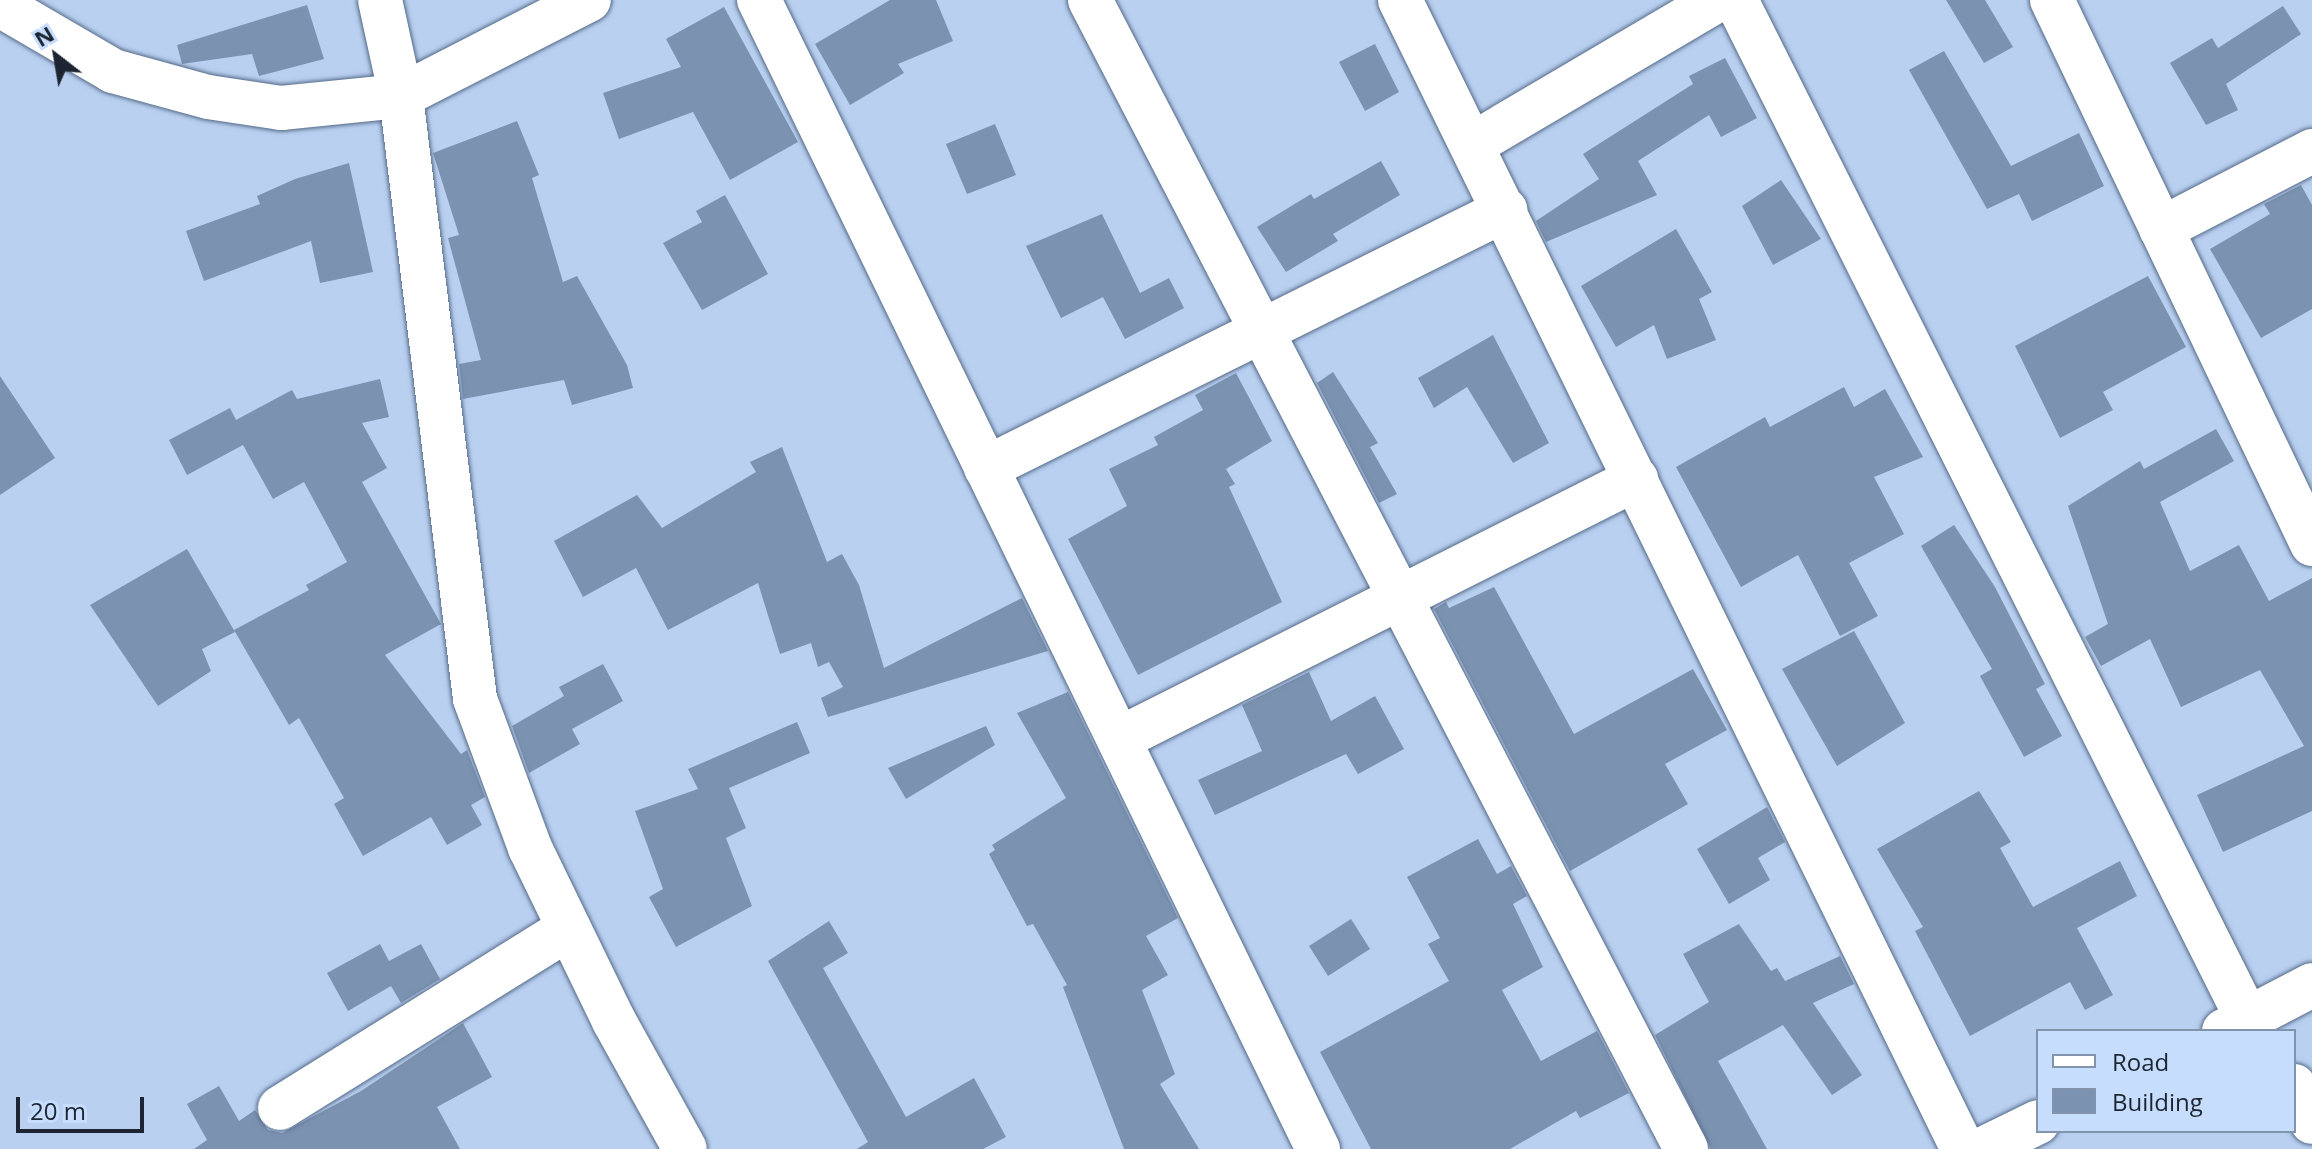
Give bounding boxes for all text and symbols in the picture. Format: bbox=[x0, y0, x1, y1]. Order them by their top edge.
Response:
north arrow bbox=[16, 16, 96, 96]
text: N bbox=[28, 18, 59, 53]
legend bbox=[2036, 1029, 2296, 1133]
text: Road bbox=[2112, 1045, 2169, 1078]
scale bar bbox=[20, 1081, 148, 1131]
text: Building bbox=[2112, 1085, 2203, 1118]
text: 20 m bbox=[30, 1094, 86, 1127]

